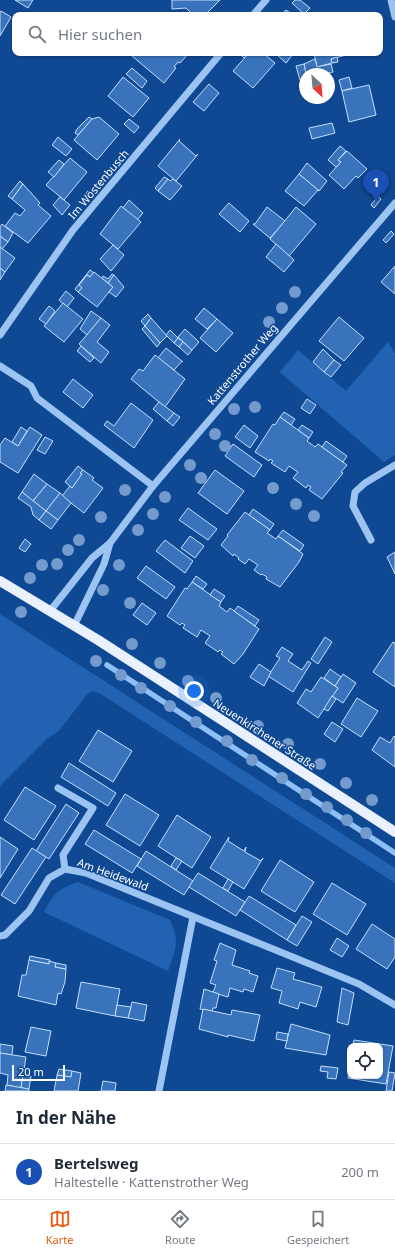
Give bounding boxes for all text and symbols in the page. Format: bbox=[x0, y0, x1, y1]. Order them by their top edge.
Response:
search box bbox=[12, 12, 383, 56]
icon: search bbox=[26, 23, 48, 45]
text: Hier suchen bbox=[58, 24, 142, 44]
north arrow bbox=[299, 68, 335, 104]
street label: Im Wöstenbusch bbox=[64, 146, 132, 222]
pin: 1 bbox=[363, 169, 389, 202]
street label: Kattenstrother Weg bbox=[204, 320, 280, 408]
your location bbox=[184, 681, 204, 701]
street label: Neuenkirchener Straße bbox=[211, 695, 319, 773]
street label: Am Heidewald bbox=[75, 854, 151, 894]
map controls bbox=[347, 1043, 383, 1079]
button: locate bbox=[347, 1043, 383, 1079]
scale bar bbox=[12, 1063, 65, 1082]
text: 20 m bbox=[18, 1064, 44, 1079]
text: In der Nähe bbox=[16, 1106, 116, 1129]
text: Bertelsweg bbox=[54, 1153, 138, 1173]
text: 1 bbox=[25, 1163, 33, 1181]
text: 200 m bbox=[341, 1163, 379, 1181]
text: Haltestelle · Kattenstrother Weg bbox=[54, 1173, 249, 1191]
tab: Karte bbox=[46, 1208, 73, 1247]
tab: Route bbox=[165, 1208, 196, 1247]
tab: Gespeichert bbox=[287, 1208, 349, 1247]

